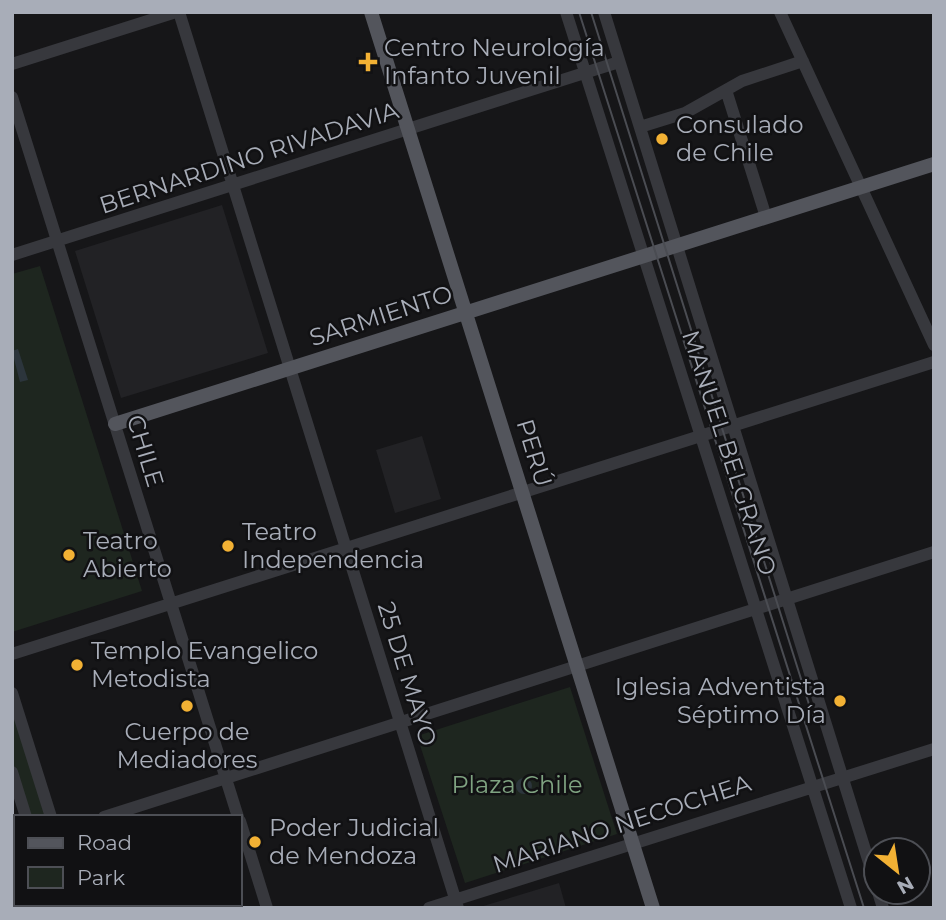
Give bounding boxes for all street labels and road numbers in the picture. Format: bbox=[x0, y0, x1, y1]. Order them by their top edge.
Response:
street label: BERNARDINO RIVADAVIA bbox=[96, 95, 403, 220]
street label: SARMIENTO bbox=[306, 279, 456, 352]
street label: MANUEL BELGRANO bbox=[676, 327, 783, 579]
street label: CHILE bbox=[121, 411, 170, 490]
street label: PERÚ bbox=[510, 415, 558, 490]
street label: 25 DE MAYO bbox=[372, 598, 443, 750]
street label: MARIANO NECOCHEA bbox=[489, 768, 755, 879]

